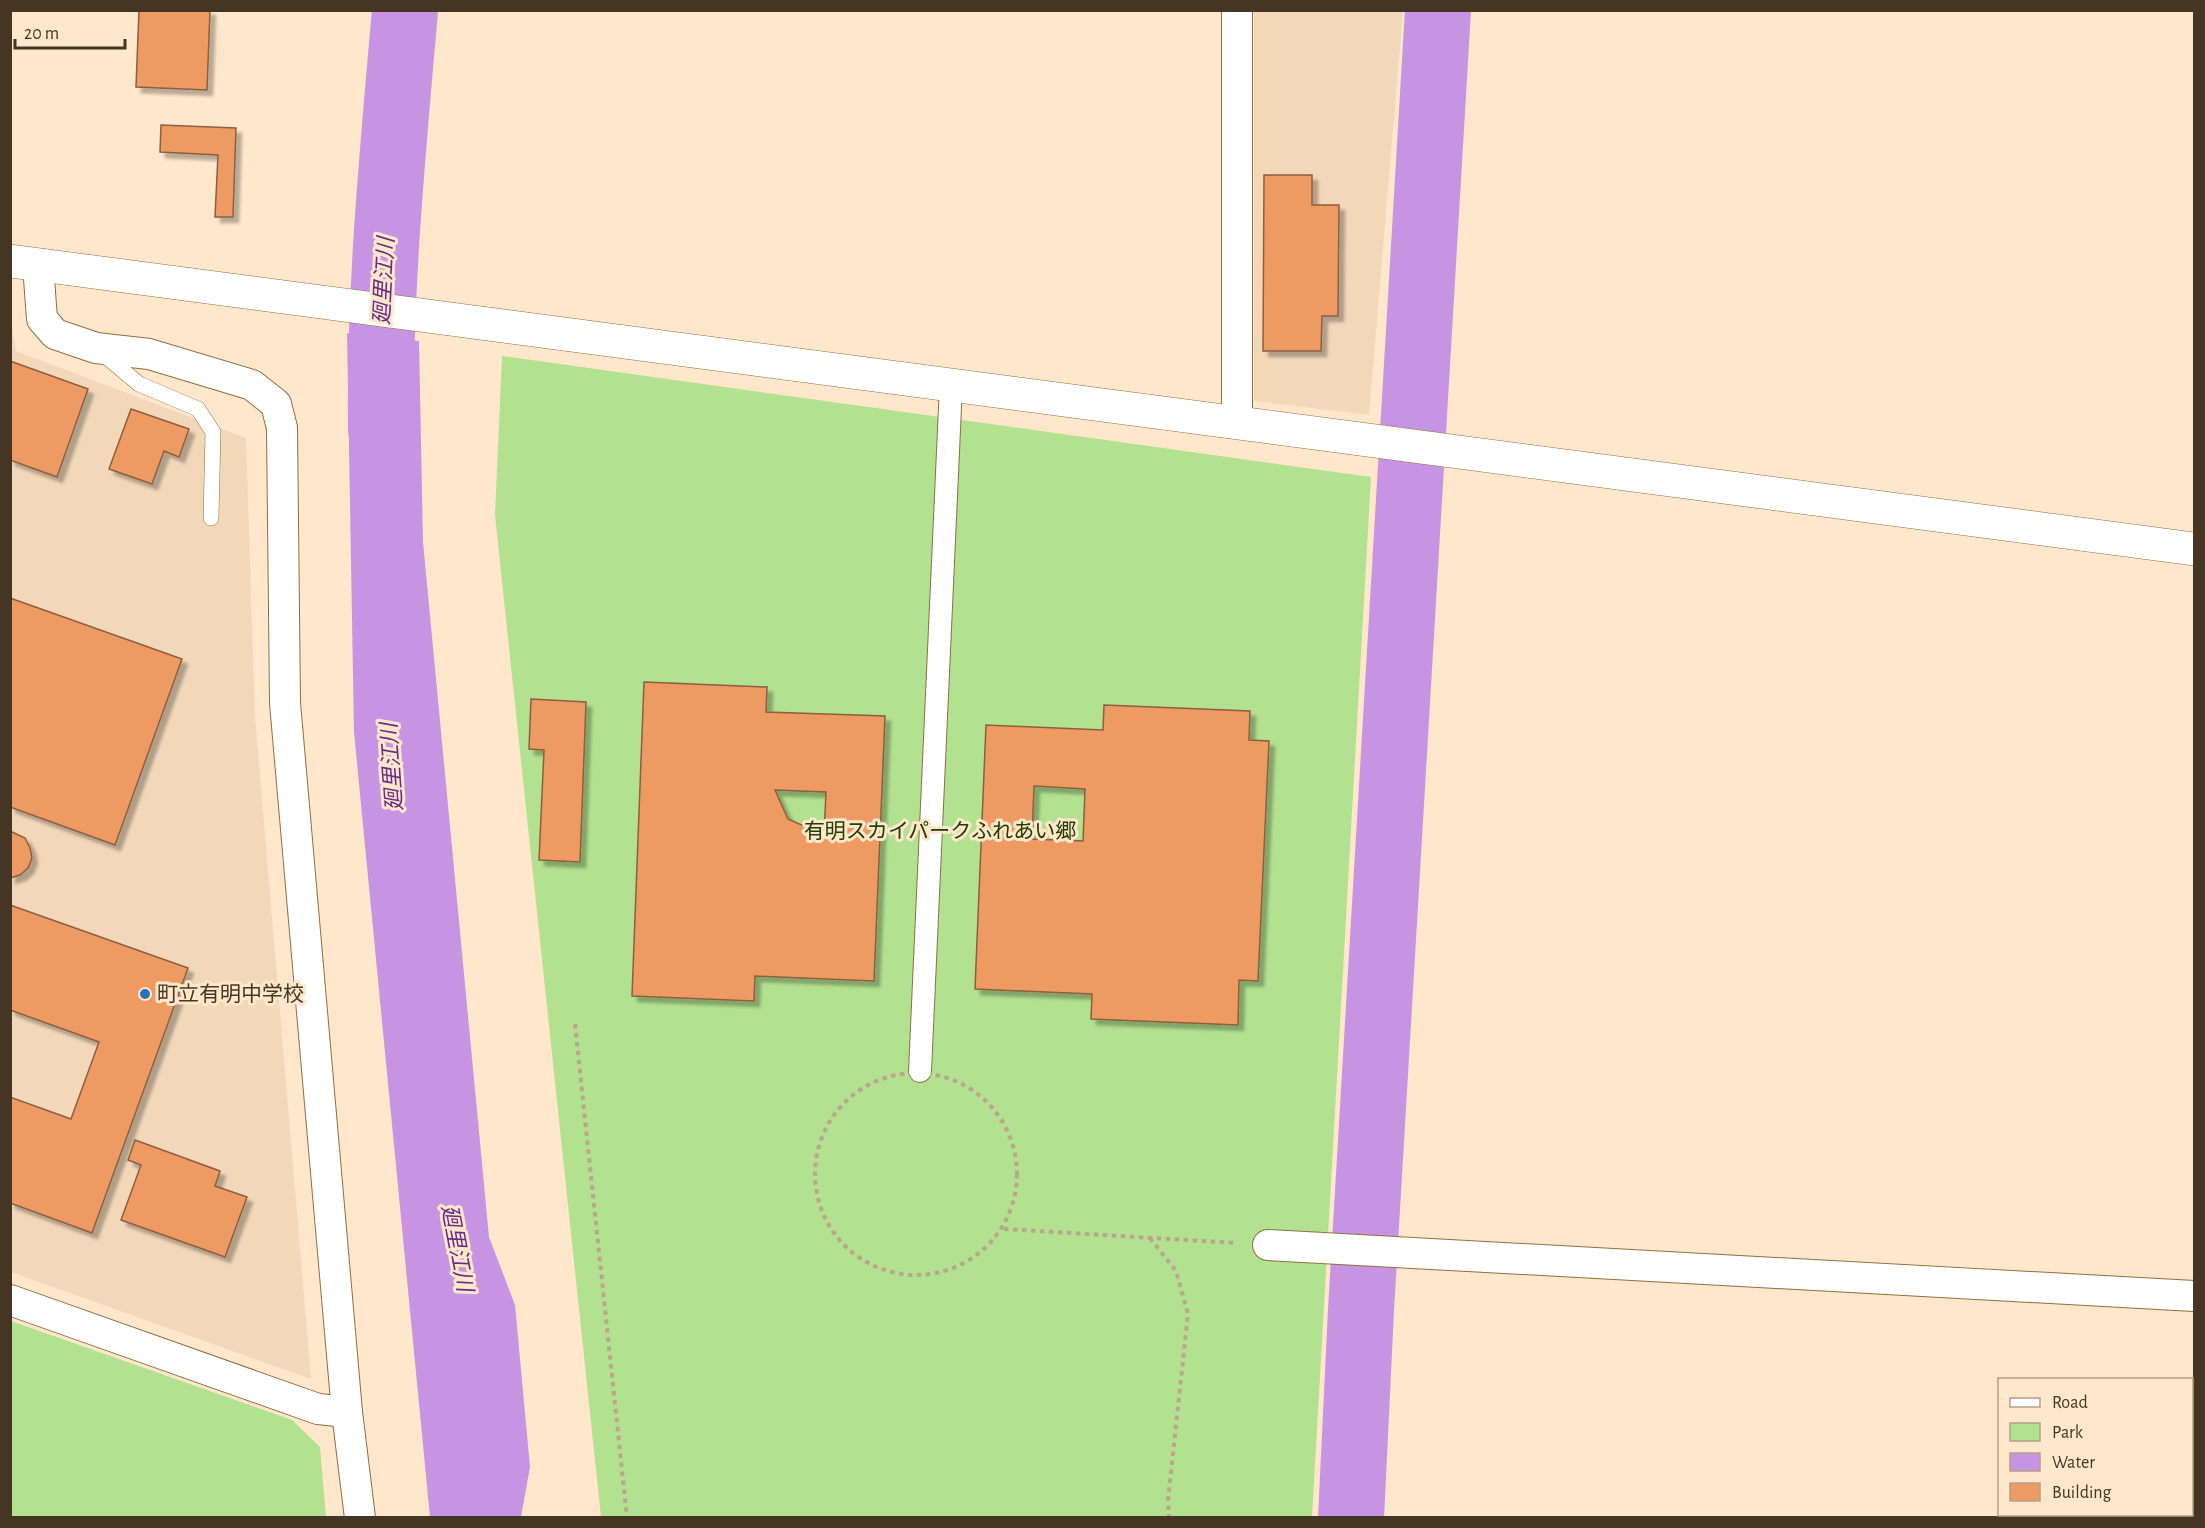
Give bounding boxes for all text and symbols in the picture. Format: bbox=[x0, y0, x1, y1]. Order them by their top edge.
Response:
scale bar bbox=[15, 12, 124, 50]
text: 20 m bbox=[24, 25, 59, 43]
water label: 廻里江川 bbox=[370, 234, 397, 326]
water label: 廻里江川 bbox=[377, 720, 406, 812]
park label: 有明スカイパークふれあい郷 bbox=[804, 820, 1076, 842]
place label: 町立有明中学校 bbox=[157, 983, 304, 1005]
marker: 町立有明中学校 bbox=[138, 987, 152, 1001]
water label: 廻里江川 bbox=[438, 1203, 478, 1295]
legend bbox=[1998, 1378, 2193, 1516]
text: Road bbox=[2052, 1394, 2088, 1412]
text: Park bbox=[2052, 1424, 2084, 1442]
text: Water bbox=[2052, 1454, 2095, 1472]
text: Building bbox=[2052, 1484, 2112, 1502]

